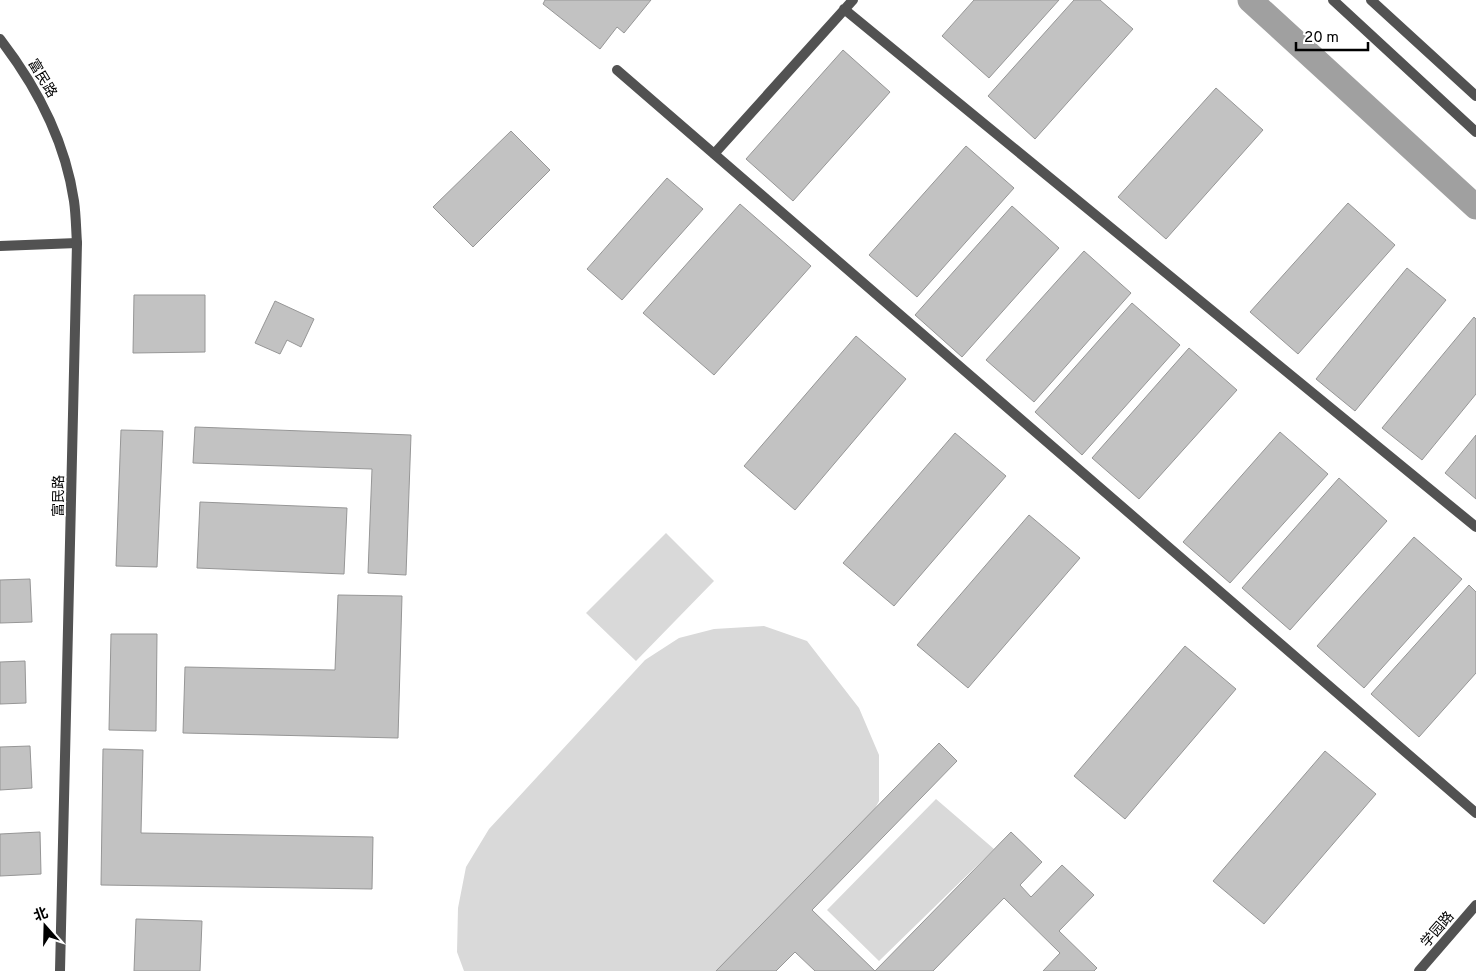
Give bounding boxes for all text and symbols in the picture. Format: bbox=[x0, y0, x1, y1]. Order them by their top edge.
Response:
scale bar bbox=[1296, 20, 1368, 52]
text: 20 m bbox=[1304, 29, 1339, 48]
street label: 富民路 bbox=[24, 56, 60, 101]
street label: 富民路 bbox=[51, 475, 68, 517]
north arrow bbox=[20, 901, 70, 951]
text: 北 bbox=[32, 905, 51, 926]
street label: 学园路 bbox=[1418, 909, 1458, 951]

